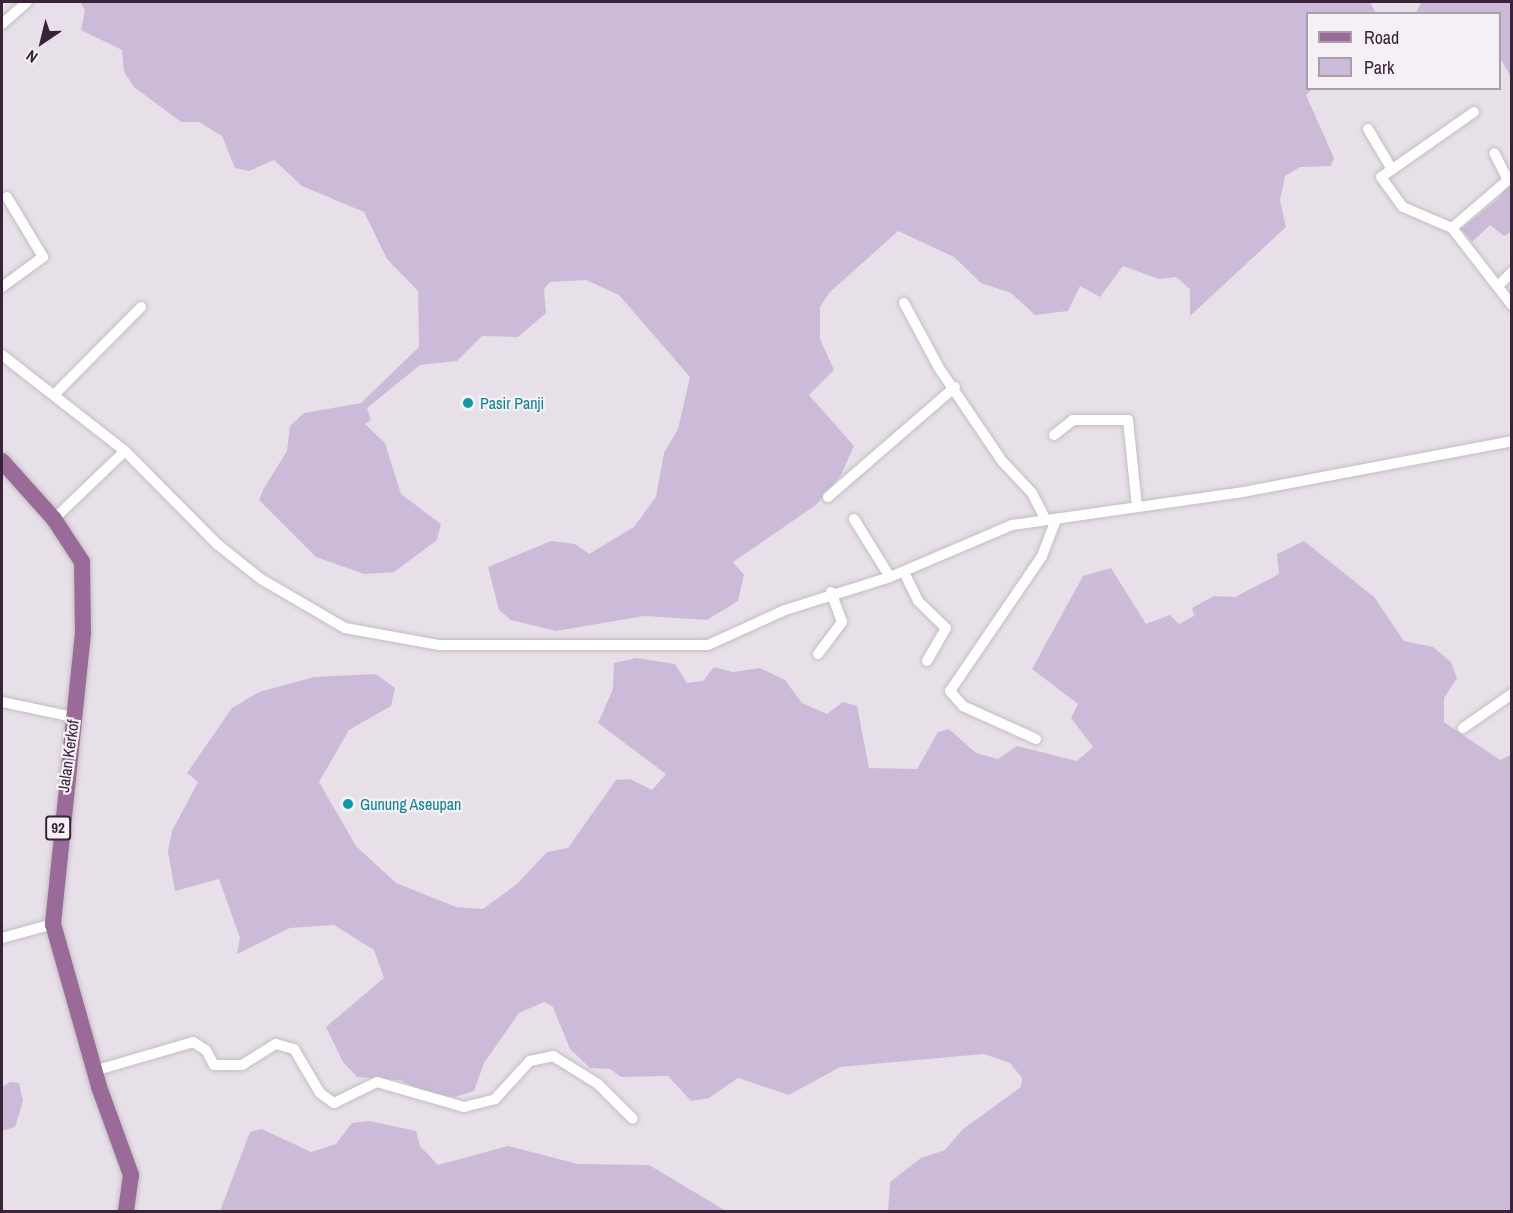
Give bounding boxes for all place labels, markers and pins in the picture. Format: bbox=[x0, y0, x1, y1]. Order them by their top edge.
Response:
place label: Pasir Panji bbox=[480, 393, 544, 413]
marker: Pasir Panji bbox=[461, 396, 475, 410]
place label: Gunung Aseupan bbox=[360, 794, 462, 814]
marker: Gunung Aseupan bbox=[341, 797, 355, 811]

